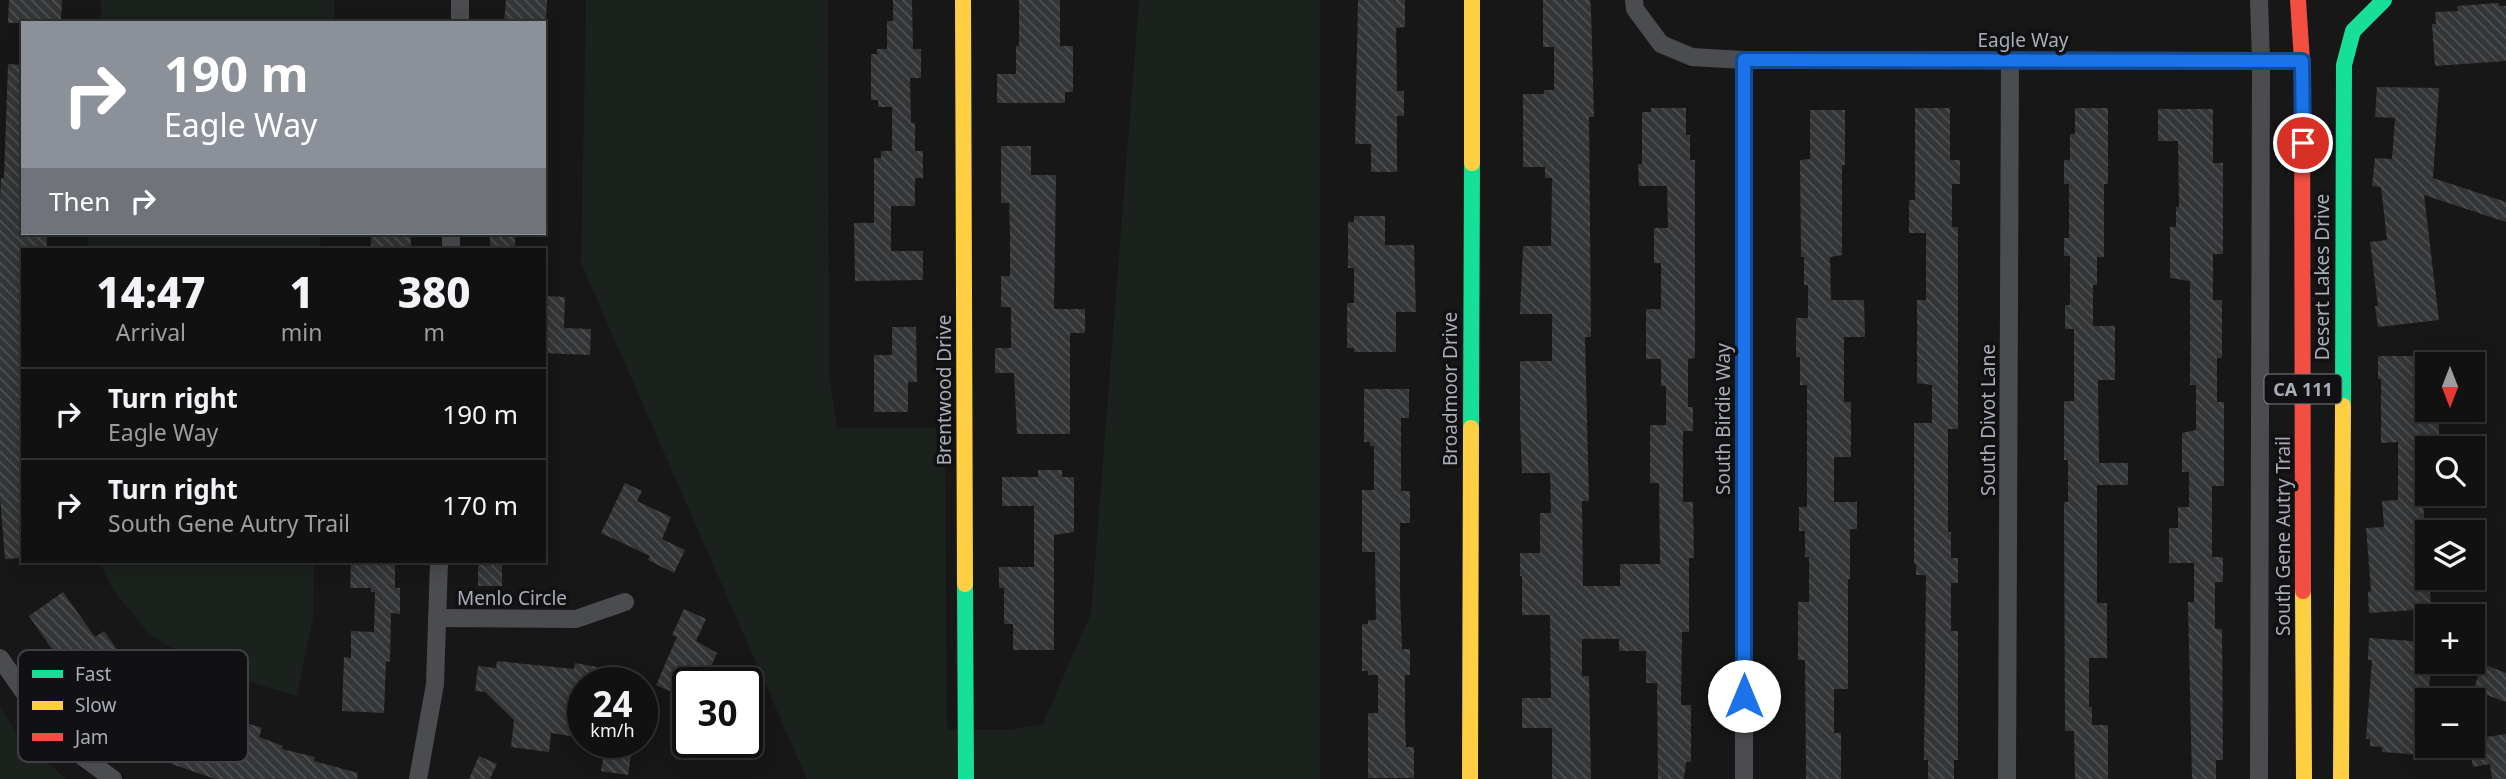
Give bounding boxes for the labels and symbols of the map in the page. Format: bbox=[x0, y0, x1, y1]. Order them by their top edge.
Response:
street label: Eagle Way bbox=[1977, 27, 2069, 53]
pin bbox=[2273, 113, 2333, 173]
street label: Desert Lakes Drive bbox=[2309, 194, 2335, 360]
street label: Broadmoor Drive bbox=[1437, 312, 1463, 466]
street label: Brentwood Drive bbox=[931, 315, 957, 465]
street label: South Birdie Way bbox=[1710, 343, 1736, 495]
street label: South Divot Lane bbox=[1975, 344, 2001, 496]
north arrow bbox=[2415, 352, 2485, 422]
road number: CA 111 bbox=[2264, 374, 2342, 404]
street label: South Gene Autry Trail bbox=[2270, 436, 2296, 636]
street label: Menlo Circle bbox=[457, 585, 567, 611]
legend bbox=[18, 650, 248, 762]
position arrow bbox=[1707, 659, 1781, 733]
text: Fast bbox=[75, 661, 112, 687]
speed limit sign: 30 bbox=[672, 667, 763, 758]
text: Slow bbox=[75, 692, 116, 718]
text: Jam bbox=[73, 724, 109, 750]

